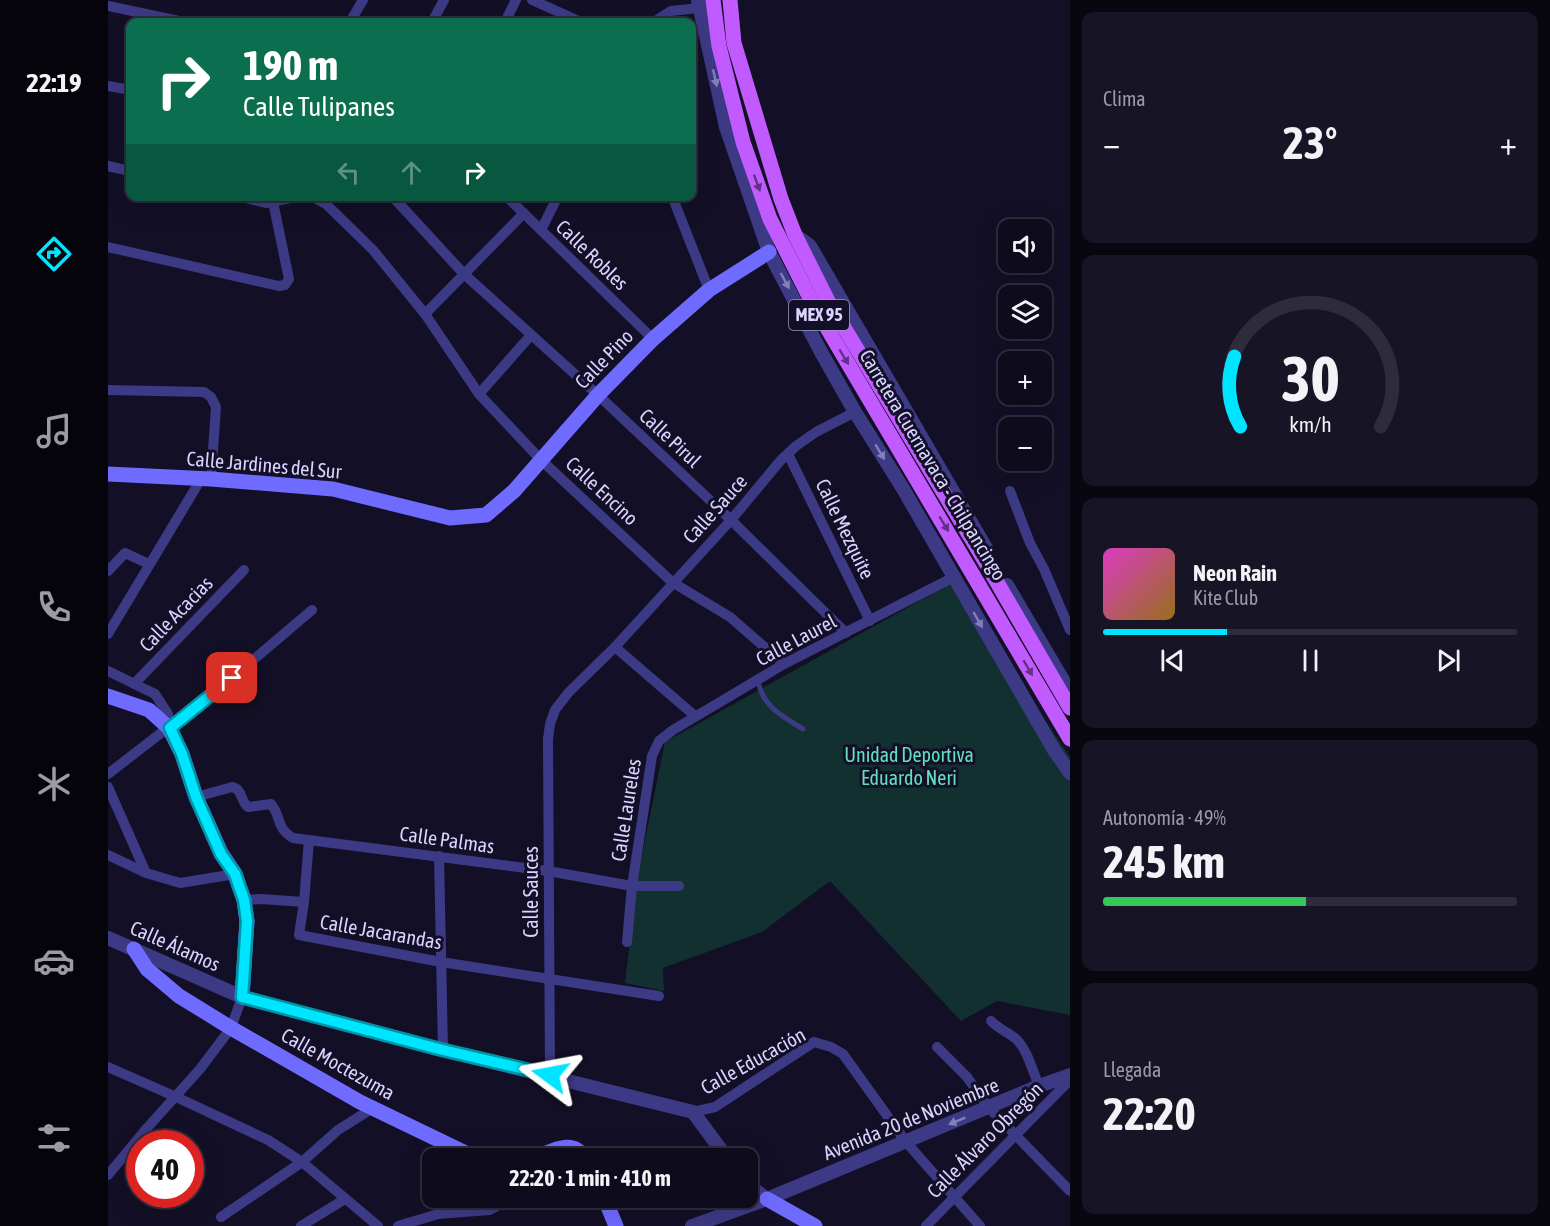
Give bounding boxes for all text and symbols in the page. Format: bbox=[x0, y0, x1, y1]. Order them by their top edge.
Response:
text: 190 m bbox=[243, 41, 338, 89]
icon: right bbox=[144, 42, 222, 120]
text: 22:19 bbox=[26, 67, 82, 98]
one-way arrow bbox=[711, 68, 720, 87]
text: Clima bbox=[1103, 87, 1146, 110]
text: Calle Tulipanes bbox=[243, 91, 395, 122]
text: 23° bbox=[1283, 117, 1337, 169]
text: − bbox=[1103, 124, 1120, 162]
text: + bbox=[1500, 124, 1517, 162]
icon: left bbox=[332, 156, 365, 189]
icon: ahead bbox=[395, 156, 428, 189]
icon: right bbox=[458, 156, 491, 189]
one-way arrow bbox=[753, 174, 763, 192]
street label: Calle Robles bbox=[552, 215, 633, 294]
map controls bbox=[998, 219, 1052, 471]
button: sound bbox=[998, 219, 1052, 273]
icon: directions bbox=[33, 233, 75, 275]
one-way arrow bbox=[780, 273, 790, 290]
button: layers bbox=[998, 285, 1052, 339]
road number: MEX 95 bbox=[789, 300, 849, 330]
street label: Calle Pino bbox=[570, 324, 637, 393]
text: 30 bbox=[1281, 343, 1339, 414]
street label: Carretera Cuernavaca - Chilpancingo bbox=[855, 345, 1012, 584]
one-way arrow bbox=[839, 349, 850, 365]
button: + bbox=[998, 351, 1052, 405]
street label: Calle Pirul bbox=[635, 404, 706, 472]
icon: music bbox=[33, 410, 75, 452]
text: km/h bbox=[1289, 413, 1331, 438]
button: − bbox=[998, 417, 1052, 471]
one-way arrow bbox=[874, 443, 885, 460]
street label: Calle Jardines del Sur bbox=[186, 446, 344, 483]
street label: Calle Encino bbox=[562, 452, 643, 530]
street label: Calle Sauce bbox=[678, 470, 751, 548]
street label: Calle Mezquite bbox=[811, 475, 880, 583]
one-way arrow bbox=[939, 516, 950, 532]
text: Neon Rain bbox=[1193, 560, 1277, 586]
street label: Calle Acacias bbox=[134, 571, 217, 656]
icon: phone bbox=[33, 586, 75, 628]
text: Kite Club bbox=[1193, 586, 1258, 609]
street label: Calle Laurel bbox=[752, 609, 840, 670]
one-way arrow bbox=[973, 612, 984, 628]
icon: previous bbox=[1156, 644, 1189, 677]
icon: pause bbox=[1294, 644, 1327, 677]
icon: next bbox=[1432, 644, 1465, 677]
pin bbox=[206, 652, 257, 703]
one-way arrow bbox=[1023, 660, 1033, 677]
icon: arrive bbox=[215, 661, 248, 694]
park label: Unidad Deportiva Eduardo Neri bbox=[844, 743, 974, 789]
street label: Calle Laureles bbox=[606, 757, 645, 863]
icon: climate bbox=[33, 763, 75, 805]
text: Autonomía · 49% bbox=[1103, 806, 1226, 829]
street label: Calle Palmas bbox=[398, 821, 496, 858]
text: 245 km bbox=[1103, 836, 1225, 888]
street label: Calle Sauces bbox=[519, 846, 542, 938]
street label: Calle Jacarandas bbox=[318, 909, 444, 954]
street label: Calle Álamos bbox=[127, 916, 224, 976]
icon: car bbox=[33, 940, 75, 982]
street label: Calle Educación bbox=[696, 1022, 809, 1099]
street label: Calle Moctezuma bbox=[278, 1023, 399, 1104]
position arrow bbox=[518, 1043, 582, 1107]
text: Llegada bbox=[1103, 1058, 1161, 1081]
street label: Avenida 20 de Noviembre bbox=[820, 1073, 1002, 1164]
street label: Calle Álvaro Obregón bbox=[922, 1077, 1047, 1202]
text: 22:20 bbox=[1103, 1088, 1196, 1140]
one-way arrow bbox=[948, 1116, 966, 1126]
icon: filters bbox=[33, 1117, 75, 1159]
speed limit sign: 40 bbox=[126, 1130, 204, 1208]
text: 22:20 · 1 min · 410 m bbox=[509, 1165, 671, 1191]

